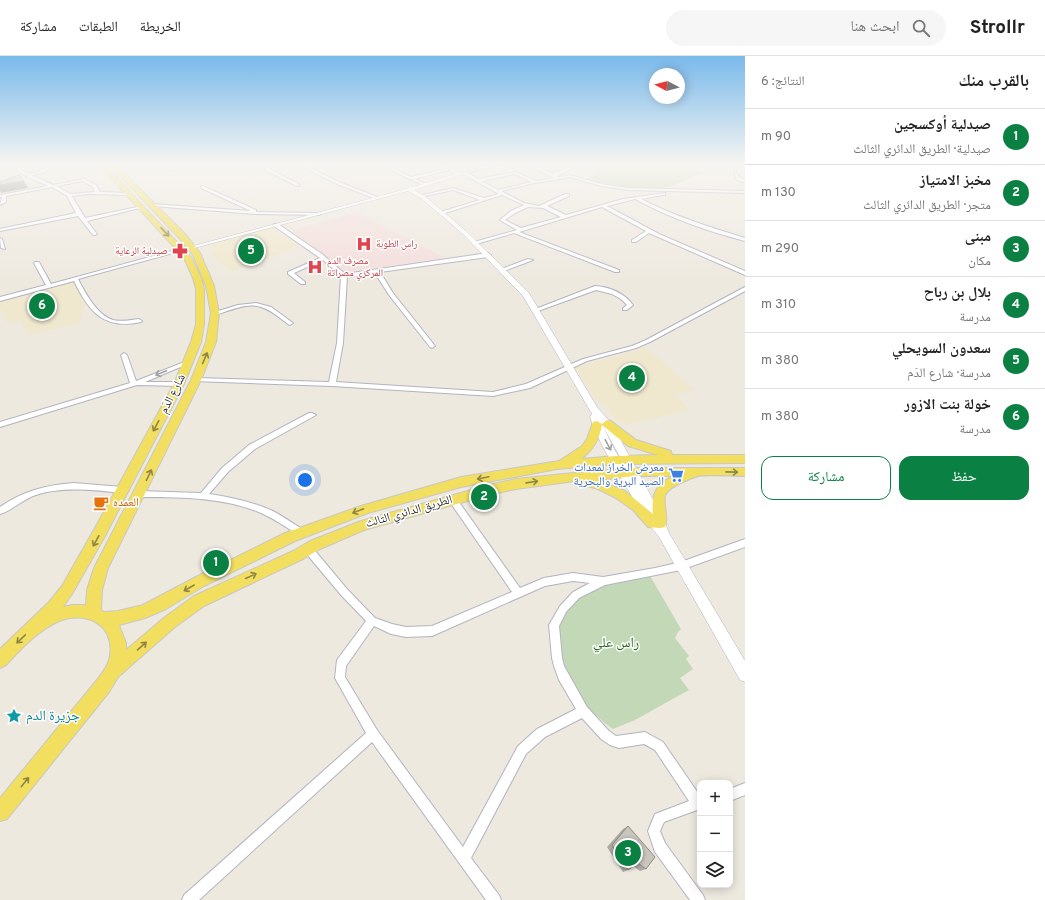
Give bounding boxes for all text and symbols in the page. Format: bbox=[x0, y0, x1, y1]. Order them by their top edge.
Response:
search box bbox=[666, 10, 946, 46]
text: Strollr bbox=[970, 16, 1025, 40]
icon: search bbox=[910, 17, 932, 39]
text: ابحث هنا bbox=[850, 18, 900, 37]
text: مشاركة bbox=[20, 19, 57, 36]
text: الطبقات bbox=[79, 19, 118, 36]
text: الخريطة bbox=[140, 19, 181, 36]
north arrow bbox=[649, 68, 685, 104]
text: بالقرب منك bbox=[958, 71, 1029, 93]
text: النتائج: 6 bbox=[761, 74, 805, 90]
text: صيدلية أوكسجين bbox=[894, 116, 991, 135]
text: 90 m bbox=[761, 129, 791, 145]
text: 1 bbox=[1013, 129, 1019, 145]
text: صيدلية · الطريق الدائري الثالث bbox=[853, 142, 991, 158]
text: مخبز اﻻمتياز bbox=[920, 172, 991, 191]
text: 130 m bbox=[761, 185, 796, 201]
text: 2 bbox=[1012, 185, 1020, 201]
text: متجر · الطريق الدائري الثالث bbox=[863, 198, 991, 214]
one-way arrow bbox=[161, 227, 170, 237]
text: مبنى bbox=[965, 228, 991, 247]
hospital icon: راس الطوبة bbox=[355, 235, 373, 253]
pin: 5 bbox=[238, 236, 264, 266]
place label: راس الطوبة bbox=[376, 238, 418, 251]
text: 290 m bbox=[761, 241, 799, 257]
text: 3 bbox=[1012, 241, 1020, 257]
pharmacy icon: صيدلية الرعاية bbox=[171, 242, 189, 260]
place label: صيدلية الرعاية bbox=[115, 245, 168, 258]
text: مكان bbox=[968, 254, 991, 270]
place label: مصرف الدم المركزي مصراتة bbox=[327, 255, 383, 280]
hospital icon: مصرف الدم المركزي مصراتة bbox=[306, 258, 324, 276]
text: بلال بن رباح bbox=[924, 284, 991, 303]
pin: 6 bbox=[29, 291, 55, 321]
text: 310 m bbox=[761, 297, 796, 313]
text: 4 bbox=[1012, 297, 1020, 313]
text: مدرسة bbox=[959, 310, 991, 326]
text: سعدون السويحلي bbox=[892, 340, 991, 359]
one-way arrow bbox=[202, 352, 209, 364]
text: 380 m bbox=[761, 353, 799, 369]
text: 5 bbox=[1012, 353, 1020, 369]
pin: 4 bbox=[619, 363, 645, 393]
text: مدرسة · شارع الدَم bbox=[907, 366, 991, 382]
one-way arrow bbox=[156, 369, 168, 377]
street label: شارع الدَم bbox=[156, 371, 190, 417]
text: خولة بنت الازور bbox=[904, 396, 991, 415]
text: 380 m bbox=[761, 409, 799, 425]
text: 6 bbox=[1012, 409, 1020, 425]
one-way arrow bbox=[152, 420, 160, 432]
text: مدرسة bbox=[959, 422, 991, 438]
one-way arrow bbox=[604, 439, 612, 451]
button: مشاركة bbox=[761, 456, 891, 500]
button: حفظ bbox=[899, 456, 1029, 500]
place label: معرض الخراز لمعدات الصيد البرية والبحرية bbox=[573, 460, 664, 490]
supermarket icon: معرض الخراز لمعدات الصيد البرية والبحرية bbox=[667, 466, 685, 484]
one-way arrow bbox=[725, 468, 738, 476]
one-way arrow bbox=[146, 469, 153, 481]
your location bbox=[295, 470, 315, 490]
one-way arrow bbox=[477, 474, 490, 482]
one-way arrow bbox=[525, 478, 538, 486]
pin: 2 bbox=[471, 482, 497, 512]
street label: الطريق الدائري الثالث bbox=[364, 492, 455, 533]
cafe icon: العمده bbox=[92, 494, 110, 512]
place label: العمده bbox=[113, 495, 139, 511]
one-way arrow bbox=[352, 508, 364, 516]
one-way arrow bbox=[91, 535, 99, 547]
pin: 1 bbox=[203, 548, 229, 578]
one-way arrow bbox=[245, 572, 257, 579]
one-way arrow bbox=[183, 584, 195, 592]
one-way arrow bbox=[16, 635, 26, 644]
park label: راس علي bbox=[593, 635, 639, 653]
one-way arrow bbox=[137, 641, 147, 650]
place icon: جزيرة الدم bbox=[5, 707, 23, 725]
place label: جزيرة الدم bbox=[26, 708, 80, 725]
one-way arrow bbox=[20, 777, 29, 787]
map controls bbox=[697, 780, 733, 888]
button: + bbox=[697, 780, 733, 816]
button: − bbox=[697, 816, 733, 852]
pin: 3 bbox=[615, 838, 641, 868]
button: layers bbox=[697, 852, 733, 888]

